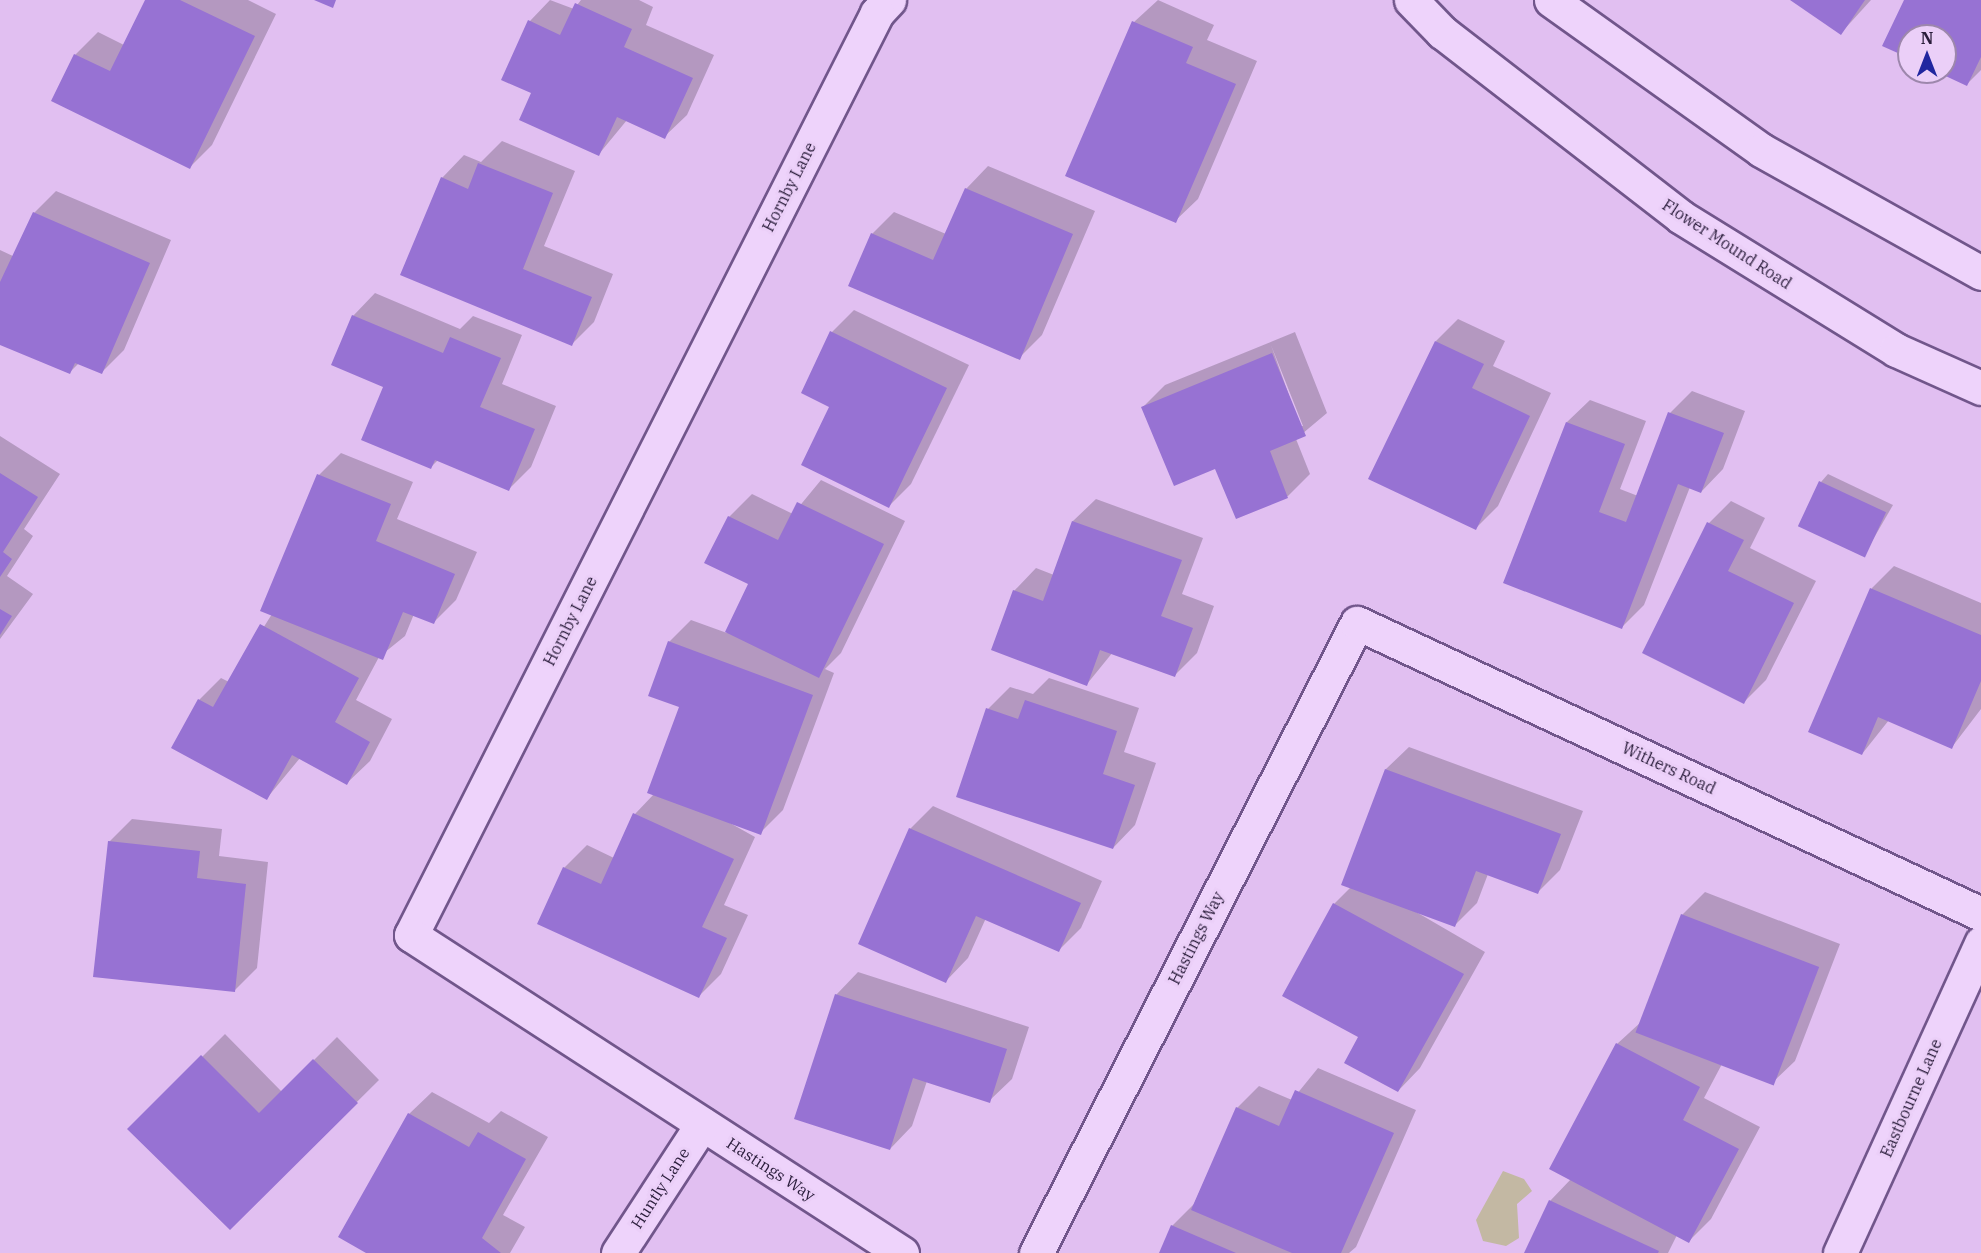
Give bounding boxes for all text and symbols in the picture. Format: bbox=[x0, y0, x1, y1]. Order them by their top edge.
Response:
north arrow bbox=[1897, 24, 1957, 84]
text: N bbox=[1921, 28, 1933, 48]
street label: Hornby Lane bbox=[758, 139, 820, 235]
street label: Flower Mound Road bbox=[1659, 195, 1795, 293]
street label: Hornby Lane bbox=[539, 573, 601, 669]
street label: Withers Road bbox=[1619, 738, 1719, 798]
street label: Hastings Way bbox=[1164, 888, 1228, 988]
street label: Eastbourne Lane bbox=[1876, 1036, 1946, 1160]
street label: Hastings Way bbox=[723, 1133, 819, 1205]
street label: Huntly Lane bbox=[627, 1144, 693, 1232]

